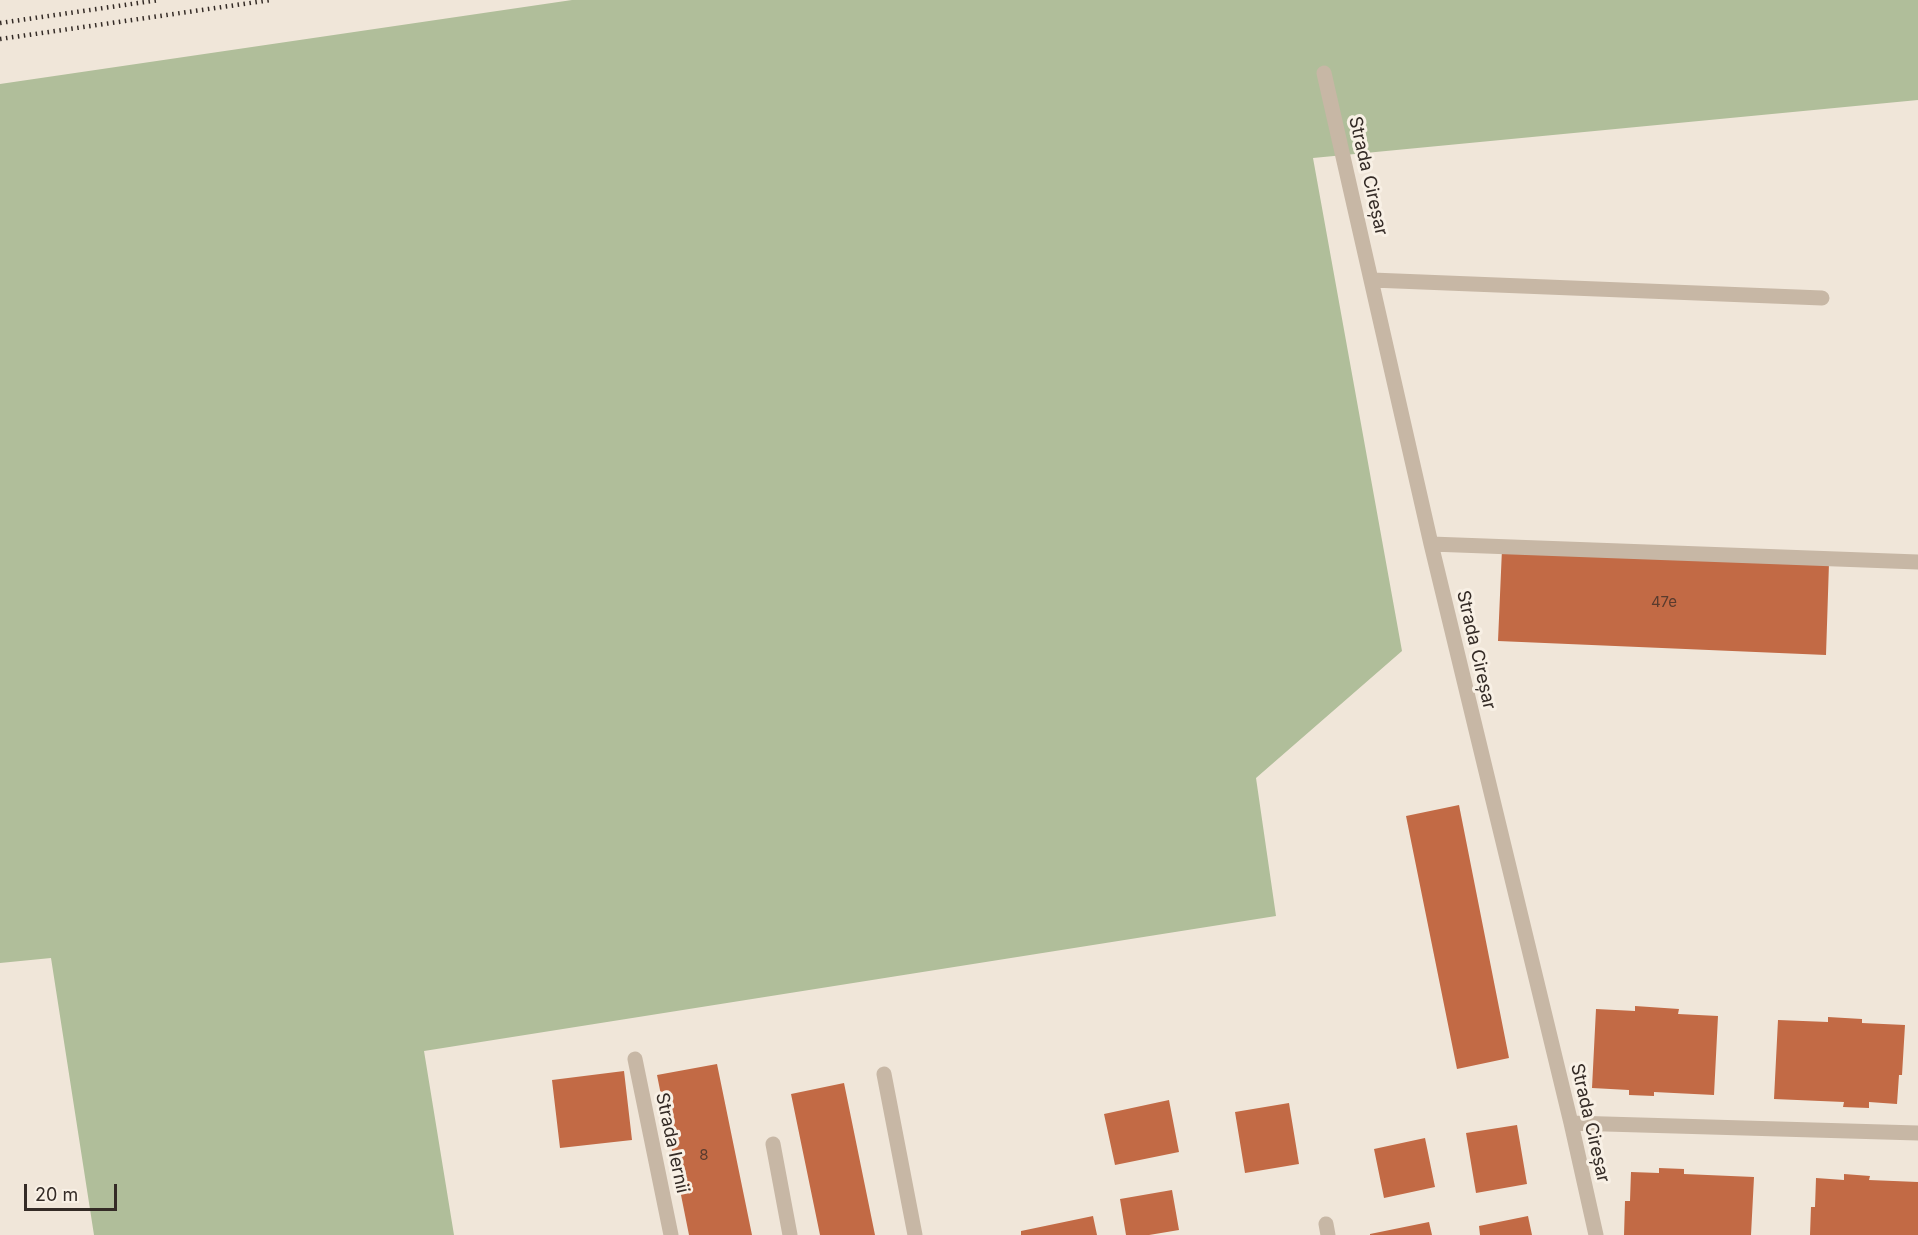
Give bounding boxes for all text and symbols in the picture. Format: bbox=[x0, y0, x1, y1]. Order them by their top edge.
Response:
street label: Strada Cireșar bbox=[1344, 114, 1392, 238]
street label: Strada Cireșar bbox=[1452, 588, 1500, 712]
house number: 47e bbox=[1651, 593, 1677, 611]
street label: Strada Cireșar bbox=[1566, 1061, 1614, 1185]
street label: Strada Iernii bbox=[651, 1091, 693, 1195]
house number: 8 bbox=[699, 1146, 709, 1164]
scale bar bbox=[27, 1172, 120, 1210]
text: 20 m bbox=[35, 1184, 78, 1205]

